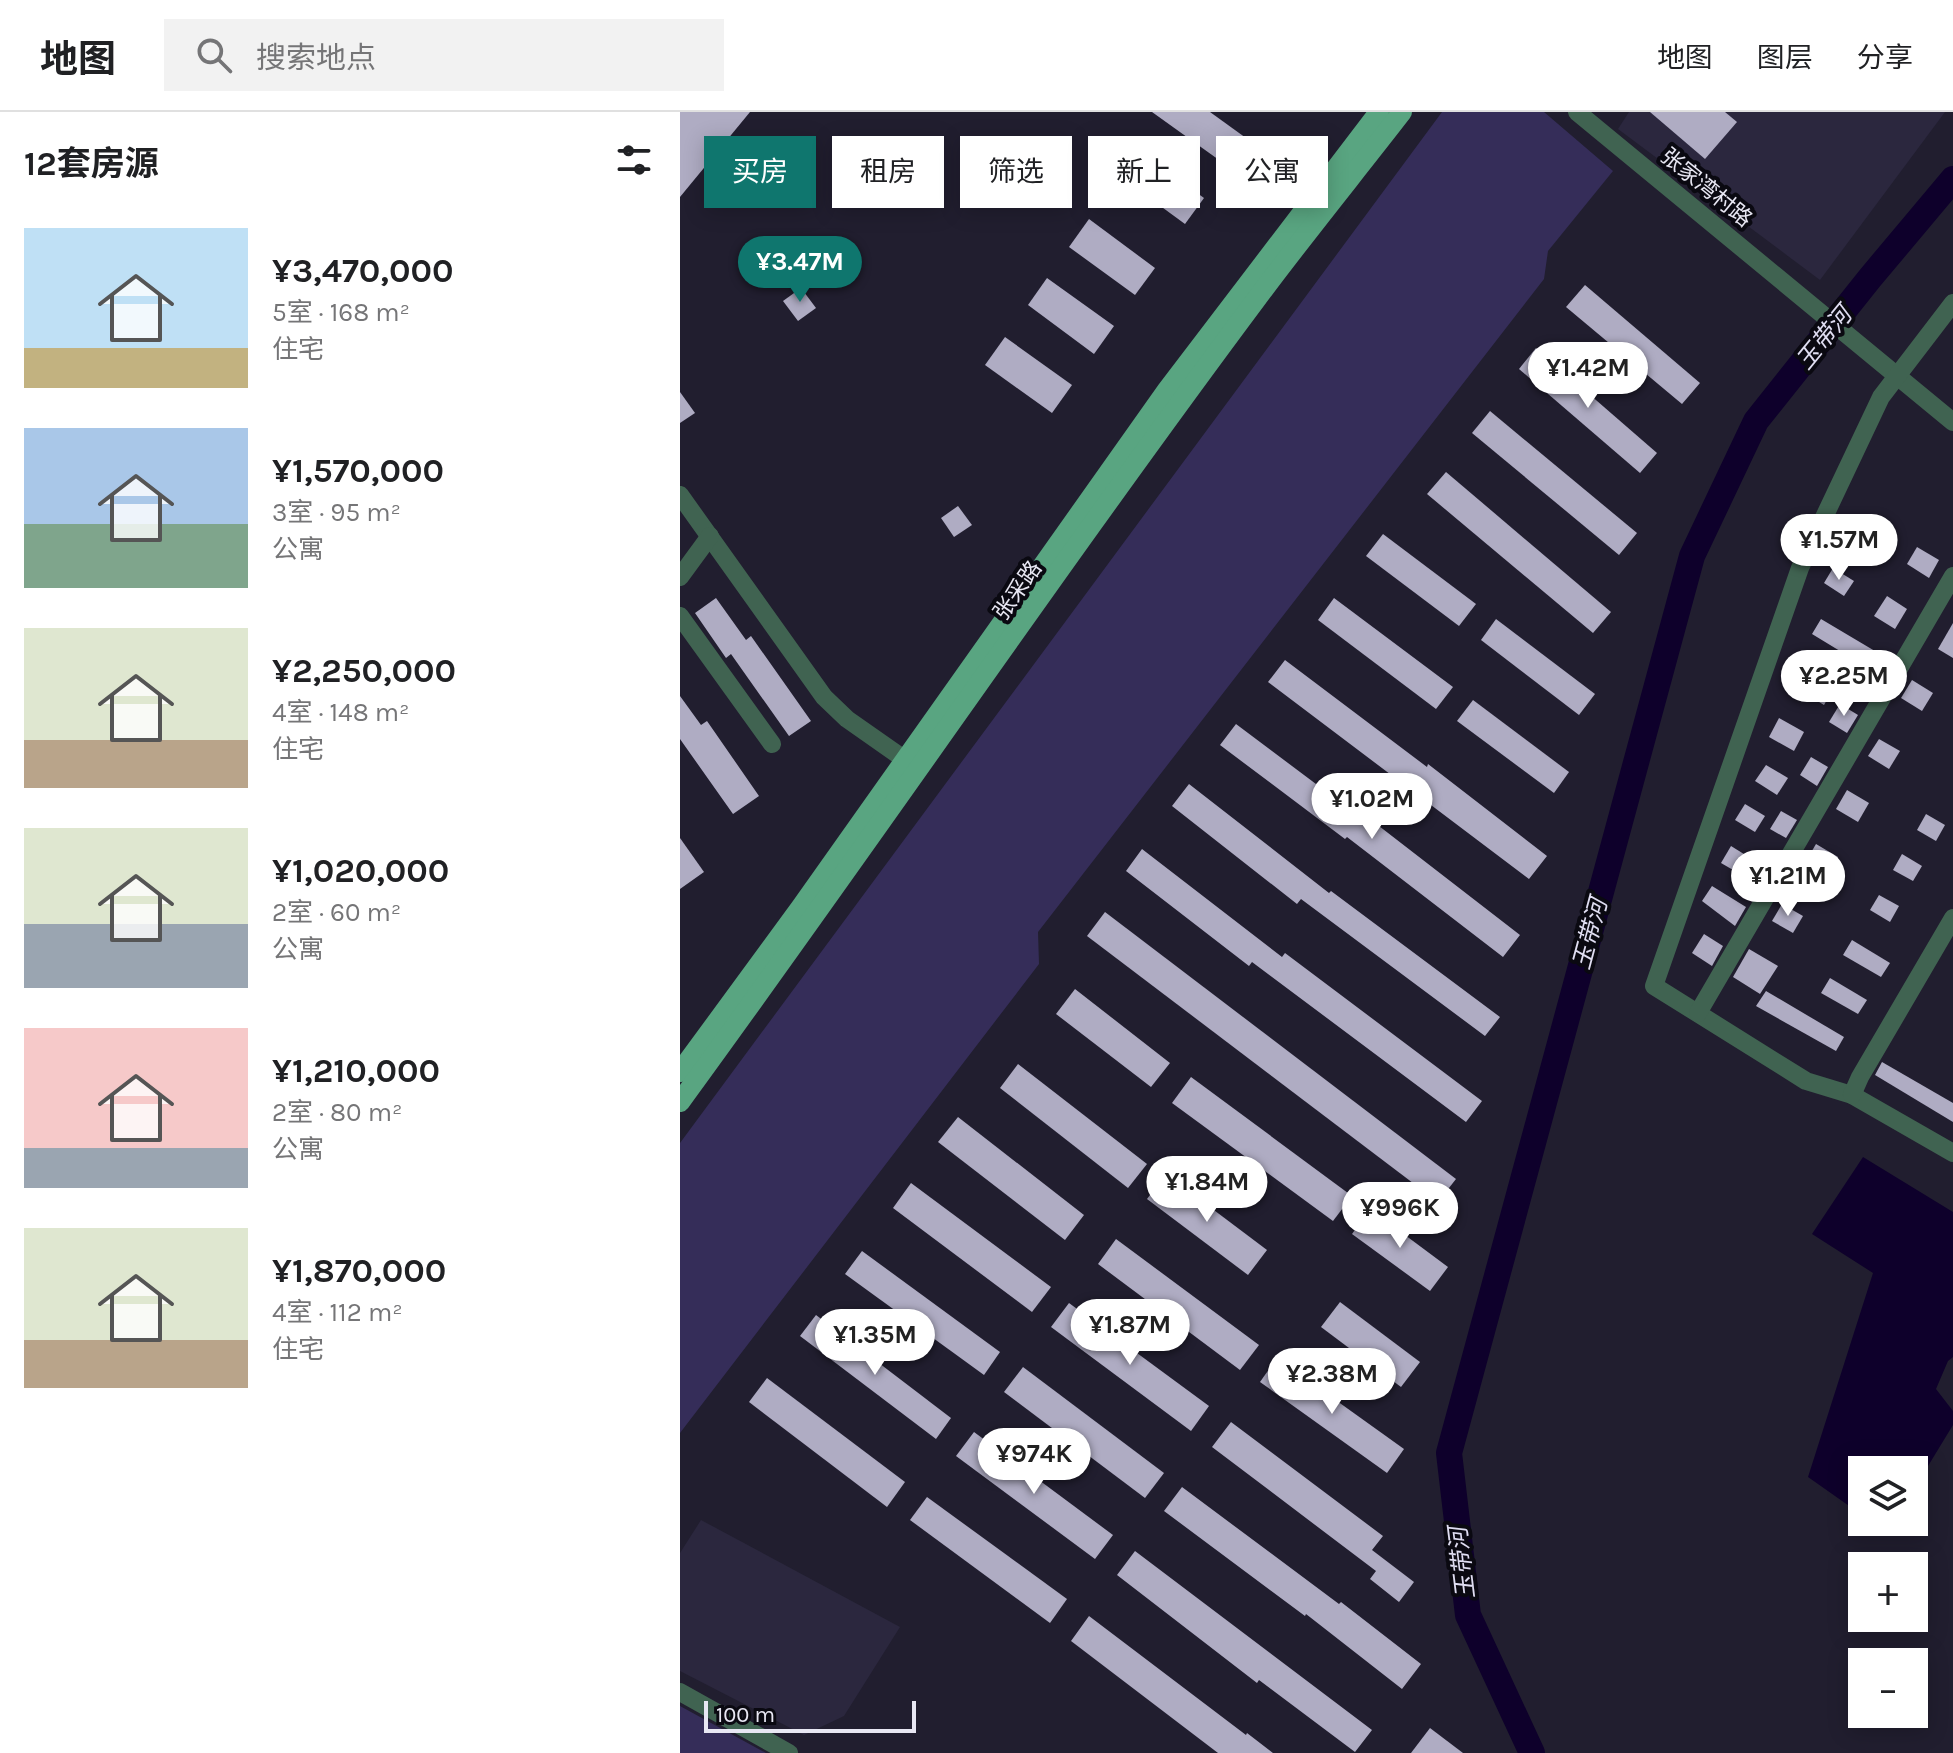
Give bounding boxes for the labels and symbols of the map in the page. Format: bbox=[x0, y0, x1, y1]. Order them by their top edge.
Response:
street label: 张家湾村路 bbox=[1655, 143, 1757, 232]
pin: ¥3.47M bbox=[735, 236, 865, 304]
water label: 玉带河 bbox=[1790, 298, 1860, 375]
pin: ¥1.42M bbox=[1523, 342, 1653, 410]
pin: ¥1.57M bbox=[1774, 514, 1904, 582]
street label: 张采路 bbox=[988, 556, 1047, 625]
pin: ¥2.25M bbox=[1779, 650, 1909, 718]
pin: ¥1.02M bbox=[1307, 773, 1437, 841]
pin: ¥1.21M bbox=[1723, 850, 1853, 918]
water label: 玉带河 bbox=[1567, 892, 1614, 972]
pin: ¥1.84M bbox=[1142, 1156, 1272, 1224]
pin: ¥996K bbox=[1344, 1182, 1456, 1250]
pin: ¥1.87M bbox=[1065, 1299, 1195, 1367]
pin: ¥1.35M bbox=[810, 1309, 940, 1377]
pin: ¥2.38M bbox=[1267, 1348, 1397, 1416]
pin: ¥974K bbox=[978, 1428, 1090, 1496]
water label: 玉带河 bbox=[1443, 1522, 1480, 1600]
scale bar bbox=[704, 1697, 916, 1733]

